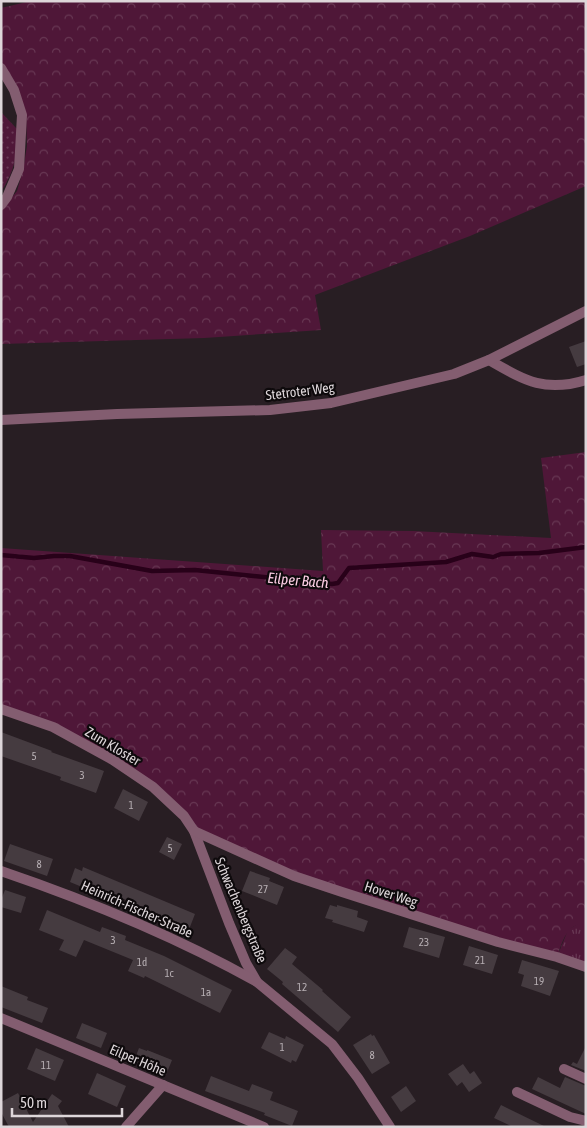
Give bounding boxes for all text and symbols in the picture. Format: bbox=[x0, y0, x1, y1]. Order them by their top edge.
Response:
street label: Stetroter Weg bbox=[265, 379, 335, 403]
water label: Eilper Bach bbox=[267, 569, 329, 591]
street label: Zum Kloster bbox=[83, 723, 144, 769]
house number: 5 bbox=[31, 750, 37, 762]
house number: 3 bbox=[79, 769, 85, 781]
house number: 1 bbox=[128, 799, 134, 811]
house number: 5 bbox=[167, 842, 173, 854]
street label: Schwachenbergstraße bbox=[212, 855, 270, 965]
house number: 8 bbox=[36, 858, 42, 870]
street label: Heinrich-Fischer-Straße bbox=[79, 877, 195, 941]
street label: Hover Weg bbox=[363, 878, 419, 910]
house number: 27 bbox=[258, 883, 268, 895]
house number: 3 bbox=[110, 934, 116, 946]
house number: 23 bbox=[419, 936, 429, 948]
house number: 21 bbox=[475, 954, 485, 966]
house number: 1d bbox=[137, 956, 147, 968]
house number: 1c bbox=[164, 967, 175, 979]
house number: 19 bbox=[534, 975, 544, 987]
house number: 12 bbox=[297, 981, 307, 993]
house number: 1a bbox=[201, 986, 211, 998]
street label: Eilper Höhe bbox=[107, 1041, 169, 1079]
house number: 1 bbox=[279, 1041, 285, 1053]
house number: 8 bbox=[369, 1049, 375, 1061]
house number: 11 bbox=[41, 1059, 51, 1071]
scale bar bbox=[12, 1086, 122, 1118]
text: 50 m bbox=[20, 1094, 47, 1111]

